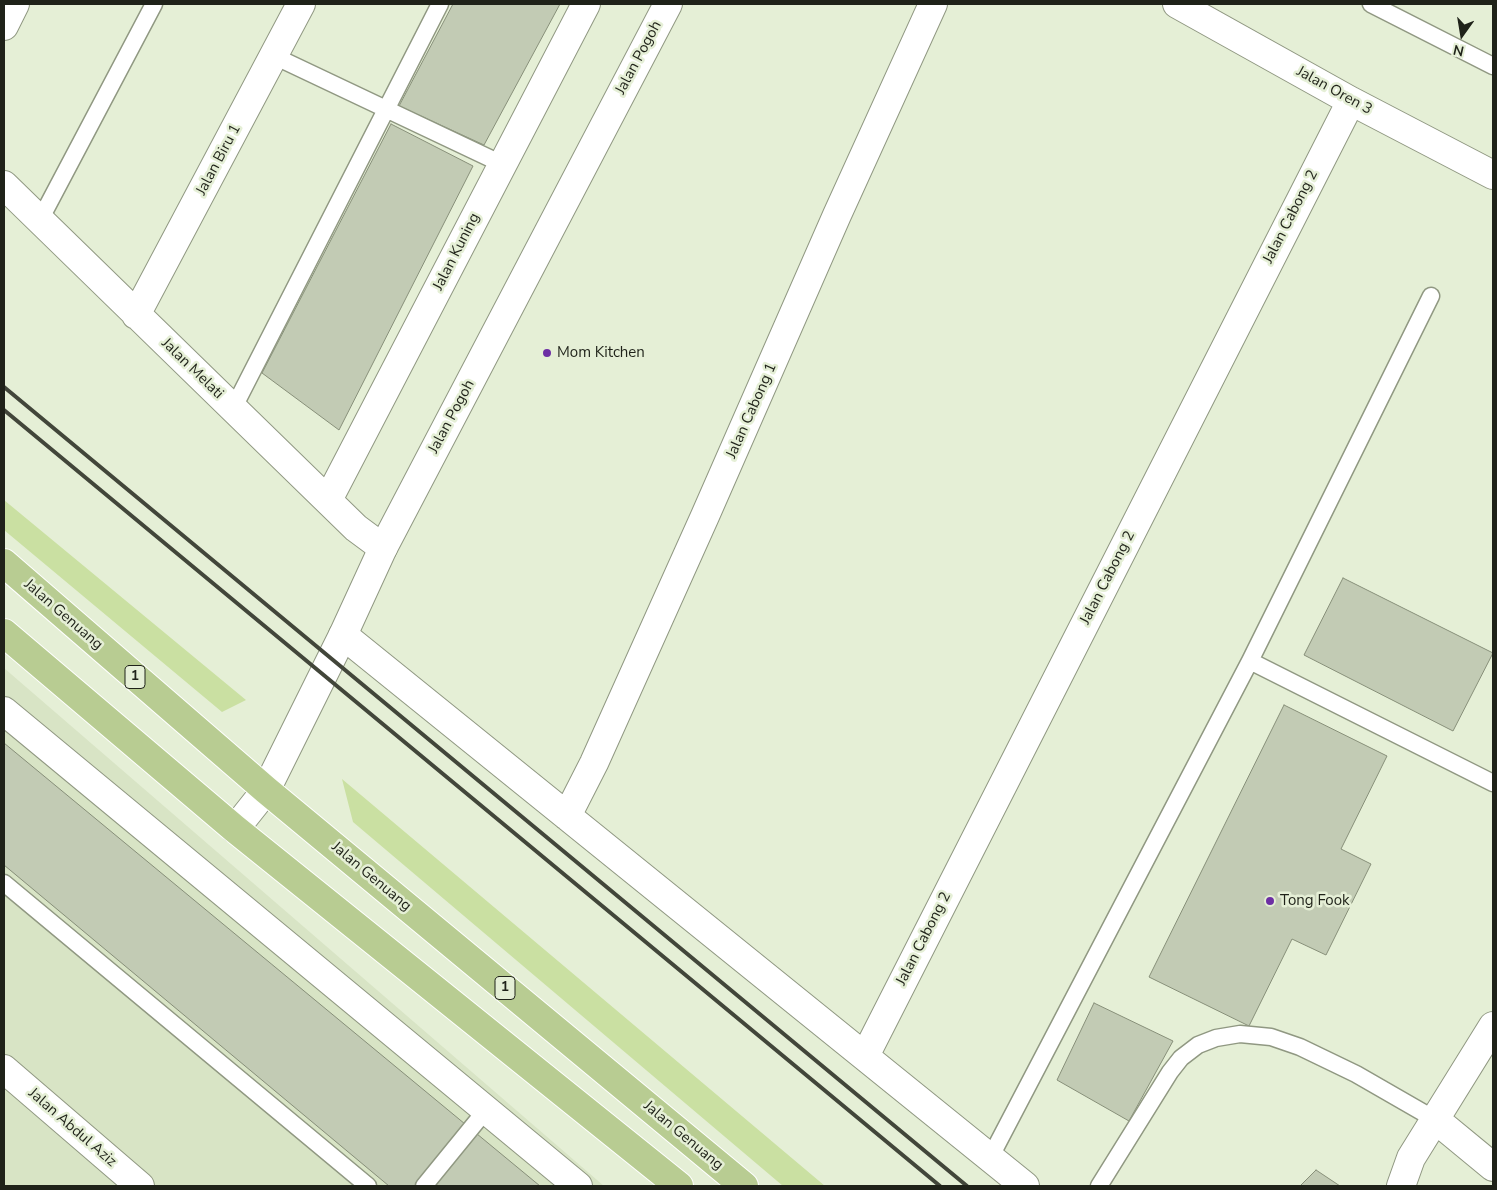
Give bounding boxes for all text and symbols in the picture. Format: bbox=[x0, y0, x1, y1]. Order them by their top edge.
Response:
north arrow bbox=[1437, 10, 1487, 60]
street label: Jalan Pogoh bbox=[612, 18, 666, 98]
text: N bbox=[1451, 40, 1466, 61]
street label: Jalan Oren 3 bbox=[1293, 63, 1375, 119]
street label: Jalan Biru 1 bbox=[193, 121, 245, 199]
street label: Jalan Cabong 2 bbox=[1260, 167, 1322, 267]
street label: Jalan Kuning bbox=[430, 210, 484, 294]
street label: Jalan Melati bbox=[157, 335, 227, 403]
place label: Mom Kitchen bbox=[557, 344, 645, 362]
marker: Mom Kitchen bbox=[541, 347, 553, 359]
street label: Jalan Cabong 1 bbox=[723, 360, 781, 462]
street label: Jalan Pogoh bbox=[425, 377, 479, 457]
street label: Jalan Cabong 2 bbox=[1077, 528, 1139, 628]
street label: Jalan Genuang bbox=[20, 576, 106, 654]
road number: 1 bbox=[125, 666, 145, 689]
street label: Jalan Genuang bbox=[327, 838, 415, 916]
street label: Jalan Cabong 2 bbox=[893, 889, 955, 989]
place label: Tong Fook bbox=[1280, 892, 1350, 910]
marker: Tong Fook bbox=[1264, 895, 1276, 907]
road number: 1 bbox=[495, 976, 515, 1000]
street label: Jalan Abdul Aziz bbox=[24, 1085, 120, 1171]
street label: Jalan Genuang bbox=[639, 1097, 727, 1175]

